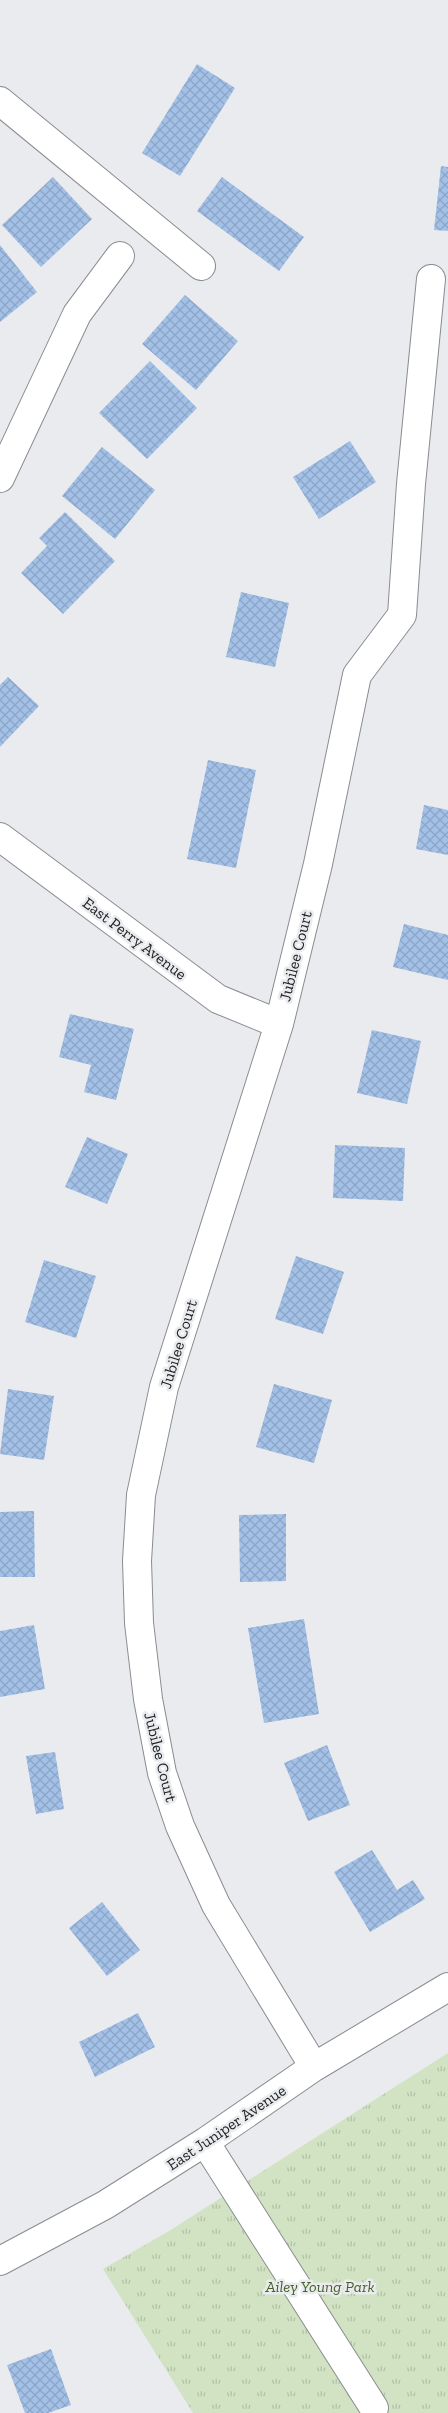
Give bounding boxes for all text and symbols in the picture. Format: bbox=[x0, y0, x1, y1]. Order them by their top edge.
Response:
street label: East Perry Avenue bbox=[79, 893, 190, 984]
street label: Jubilee Court bbox=[275, 909, 316, 1003]
street label: Jubilee Court bbox=[156, 1297, 201, 1391]
street label: Jubilee Court bbox=[140, 1710, 181, 1804]
street label: East Juniper Avenue bbox=[163, 2080, 289, 2174]
park label: Ailey Young Park bbox=[264, 2277, 375, 2296]

